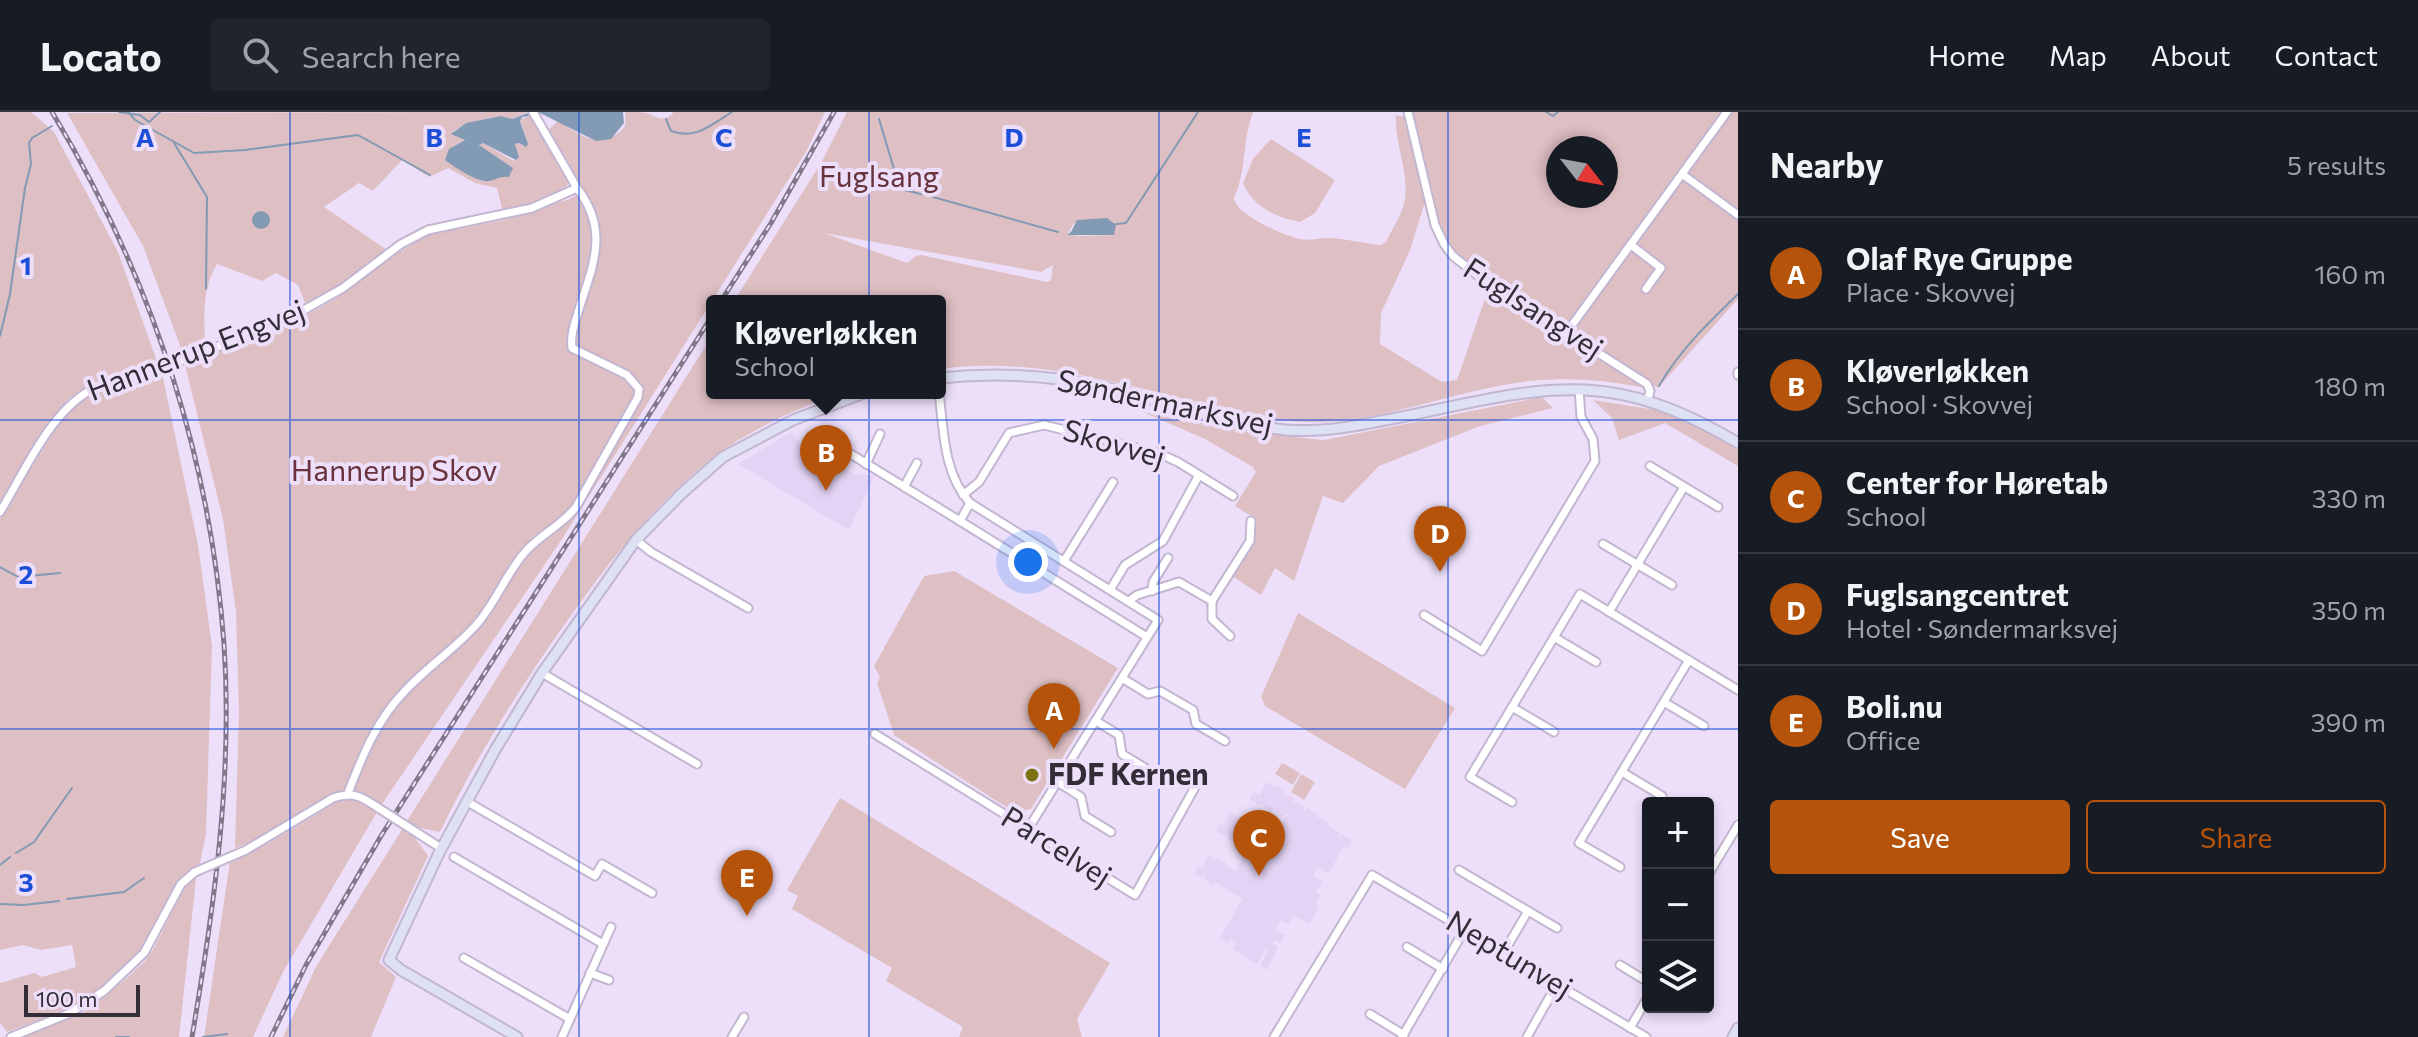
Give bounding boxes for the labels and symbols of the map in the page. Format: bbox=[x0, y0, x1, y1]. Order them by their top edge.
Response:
text: A bbox=[136, 121, 155, 152]
text: B bbox=[425, 121, 443, 152]
text: C bbox=[715, 121, 733, 152]
text: D bbox=[1004, 121, 1024, 152]
text: E bbox=[1296, 121, 1312, 152]
north arrow bbox=[1546, 136, 1618, 208]
park label: Fuglsang bbox=[819, 156, 939, 193]
street label: Fuglsangvej bbox=[1458, 248, 1611, 366]
text: 1 bbox=[20, 249, 32, 280]
street label: Hannerup Engvej bbox=[81, 290, 309, 407]
street label: Søndermarksvej bbox=[1054, 360, 1277, 441]
street label: Skovvej bbox=[1059, 409, 1170, 474]
pin: B bbox=[800, 425, 852, 491]
park label: Hannerup Skov bbox=[291, 450, 497, 487]
pin: D bbox=[1414, 506, 1466, 572]
your location bbox=[1008, 542, 1048, 582]
text: 2 bbox=[19, 558, 33, 589]
pin: A bbox=[1028, 683, 1080, 749]
place label: FDF Kernen bbox=[1048, 754, 1209, 791]
marker: FDF Kernen bbox=[1023, 766, 1041, 784]
street label: Parcelvej bbox=[996, 797, 1119, 893]
pin: C bbox=[1233, 810, 1285, 876]
pin: E bbox=[721, 850, 773, 916]
text: 3 bbox=[18, 866, 34, 897]
street label: Neptunvej bbox=[1441, 901, 1580, 1005]
scale bar bbox=[24, 981, 140, 1017]

